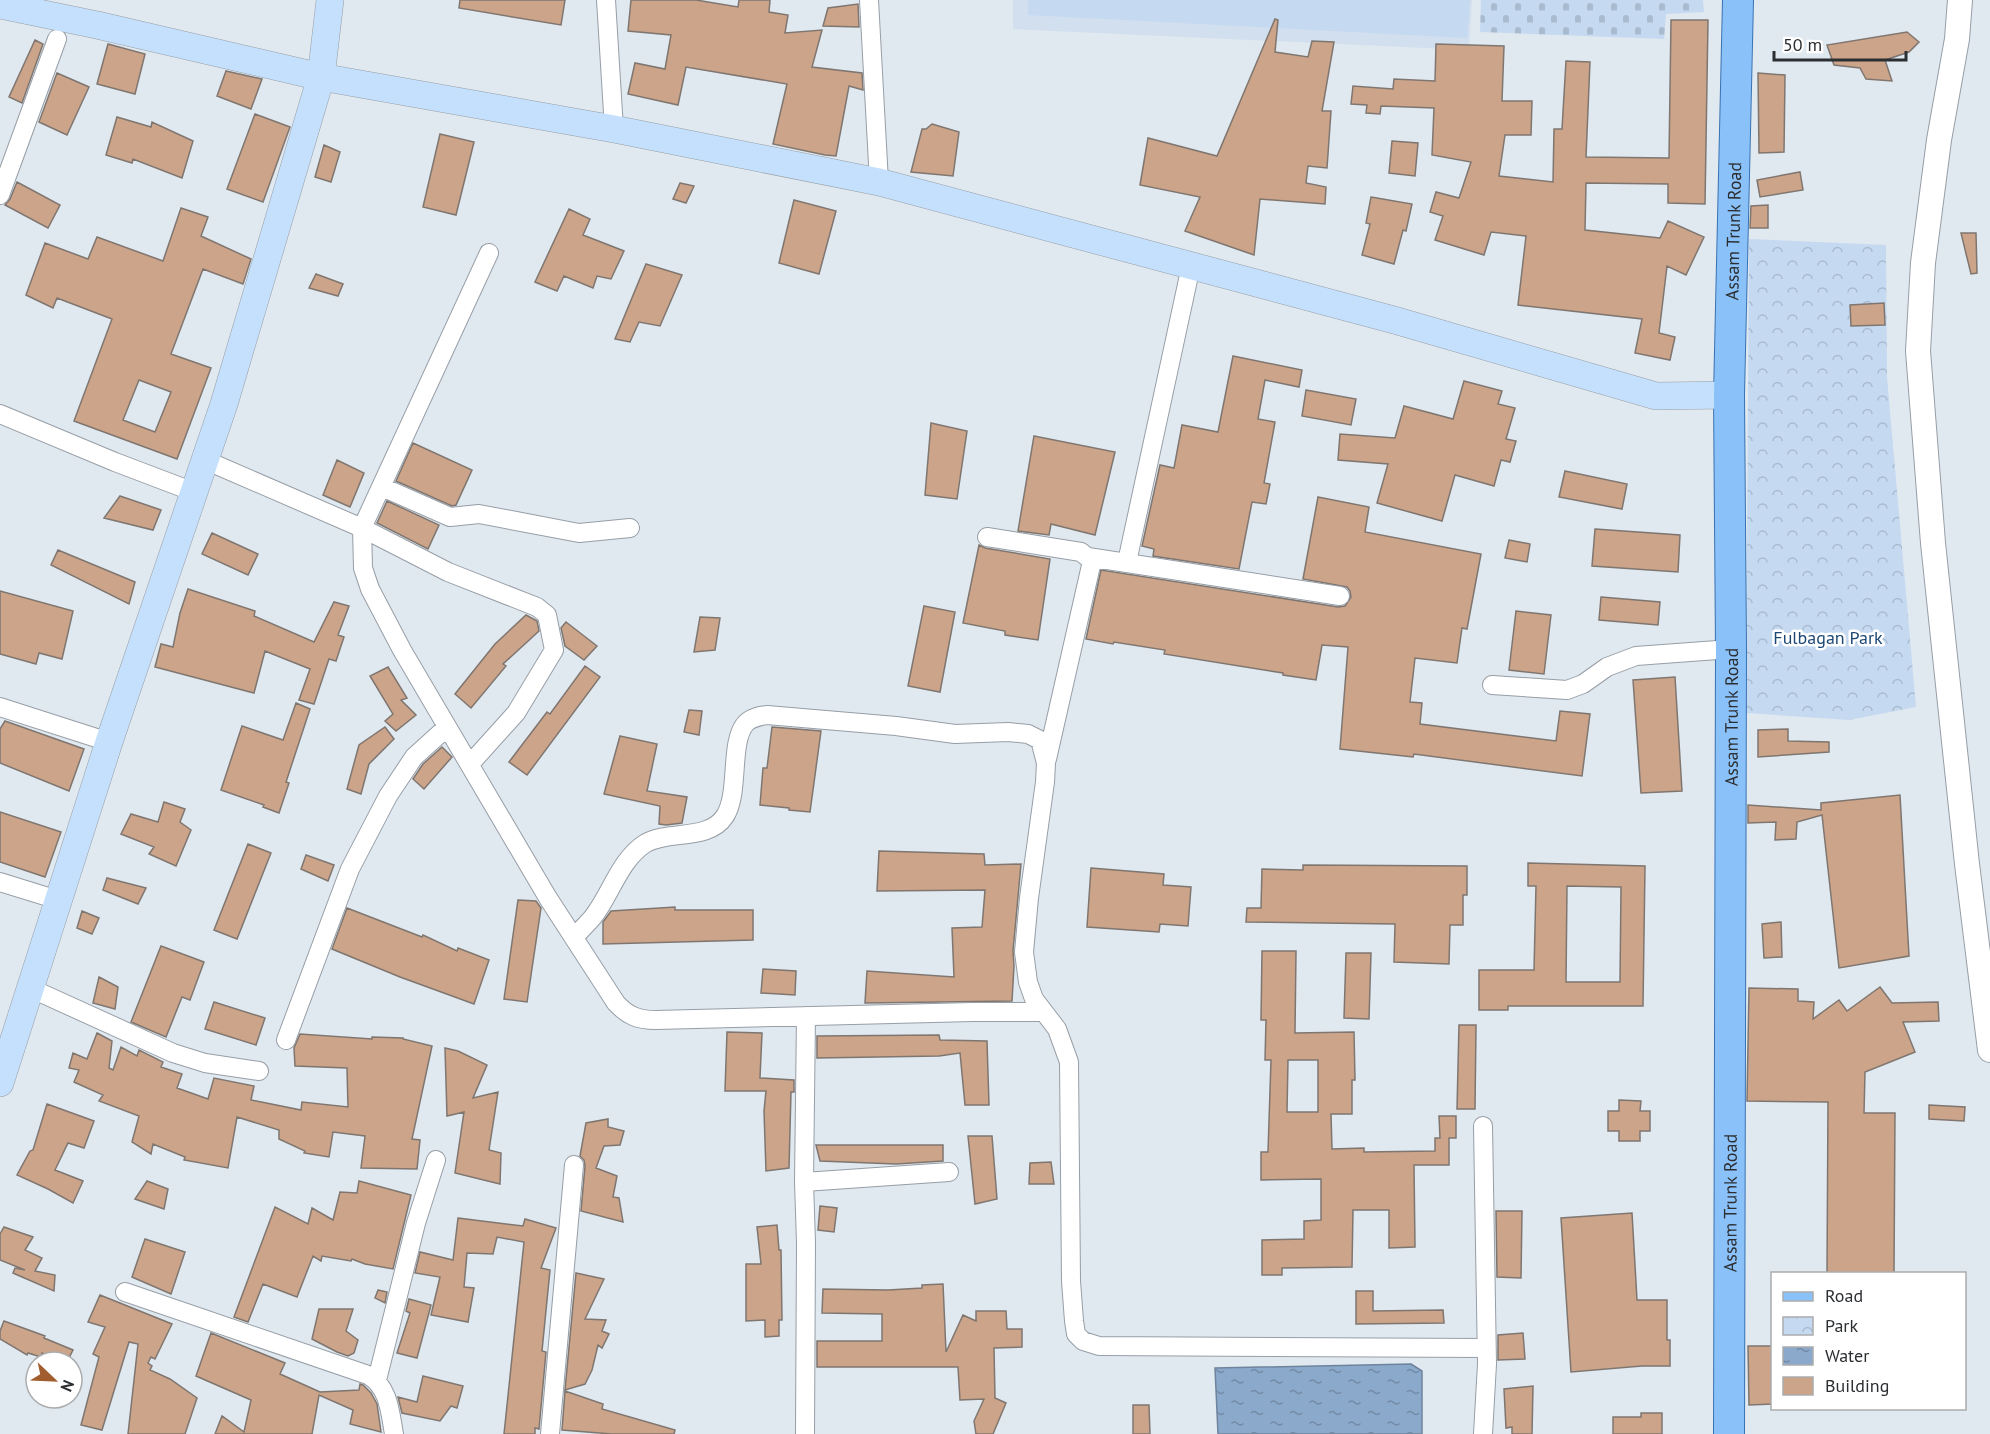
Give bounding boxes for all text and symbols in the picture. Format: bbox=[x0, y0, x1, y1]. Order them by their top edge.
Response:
scale bar bbox=[1774, 24, 1906, 62]
text: 50 m bbox=[1783, 33, 1822, 56]
street label: Assam Trunk Road bbox=[1720, 162, 1746, 300]
park label: Fulbagan Park bbox=[1773, 626, 1883, 649]
street label: Assam Trunk Road bbox=[1719, 648, 1743, 786]
street label: Assam Trunk Road bbox=[1718, 1134, 1741, 1272]
legend bbox=[1771, 1272, 1966, 1410]
text: Road bbox=[1825, 1284, 1863, 1307]
text: Park bbox=[1825, 1314, 1858, 1337]
text: Water bbox=[1825, 1344, 1869, 1367]
north arrow bbox=[24, 1350, 84, 1410]
text: Building bbox=[1825, 1374, 1889, 1397]
text: N bbox=[57, 1377, 79, 1395]

